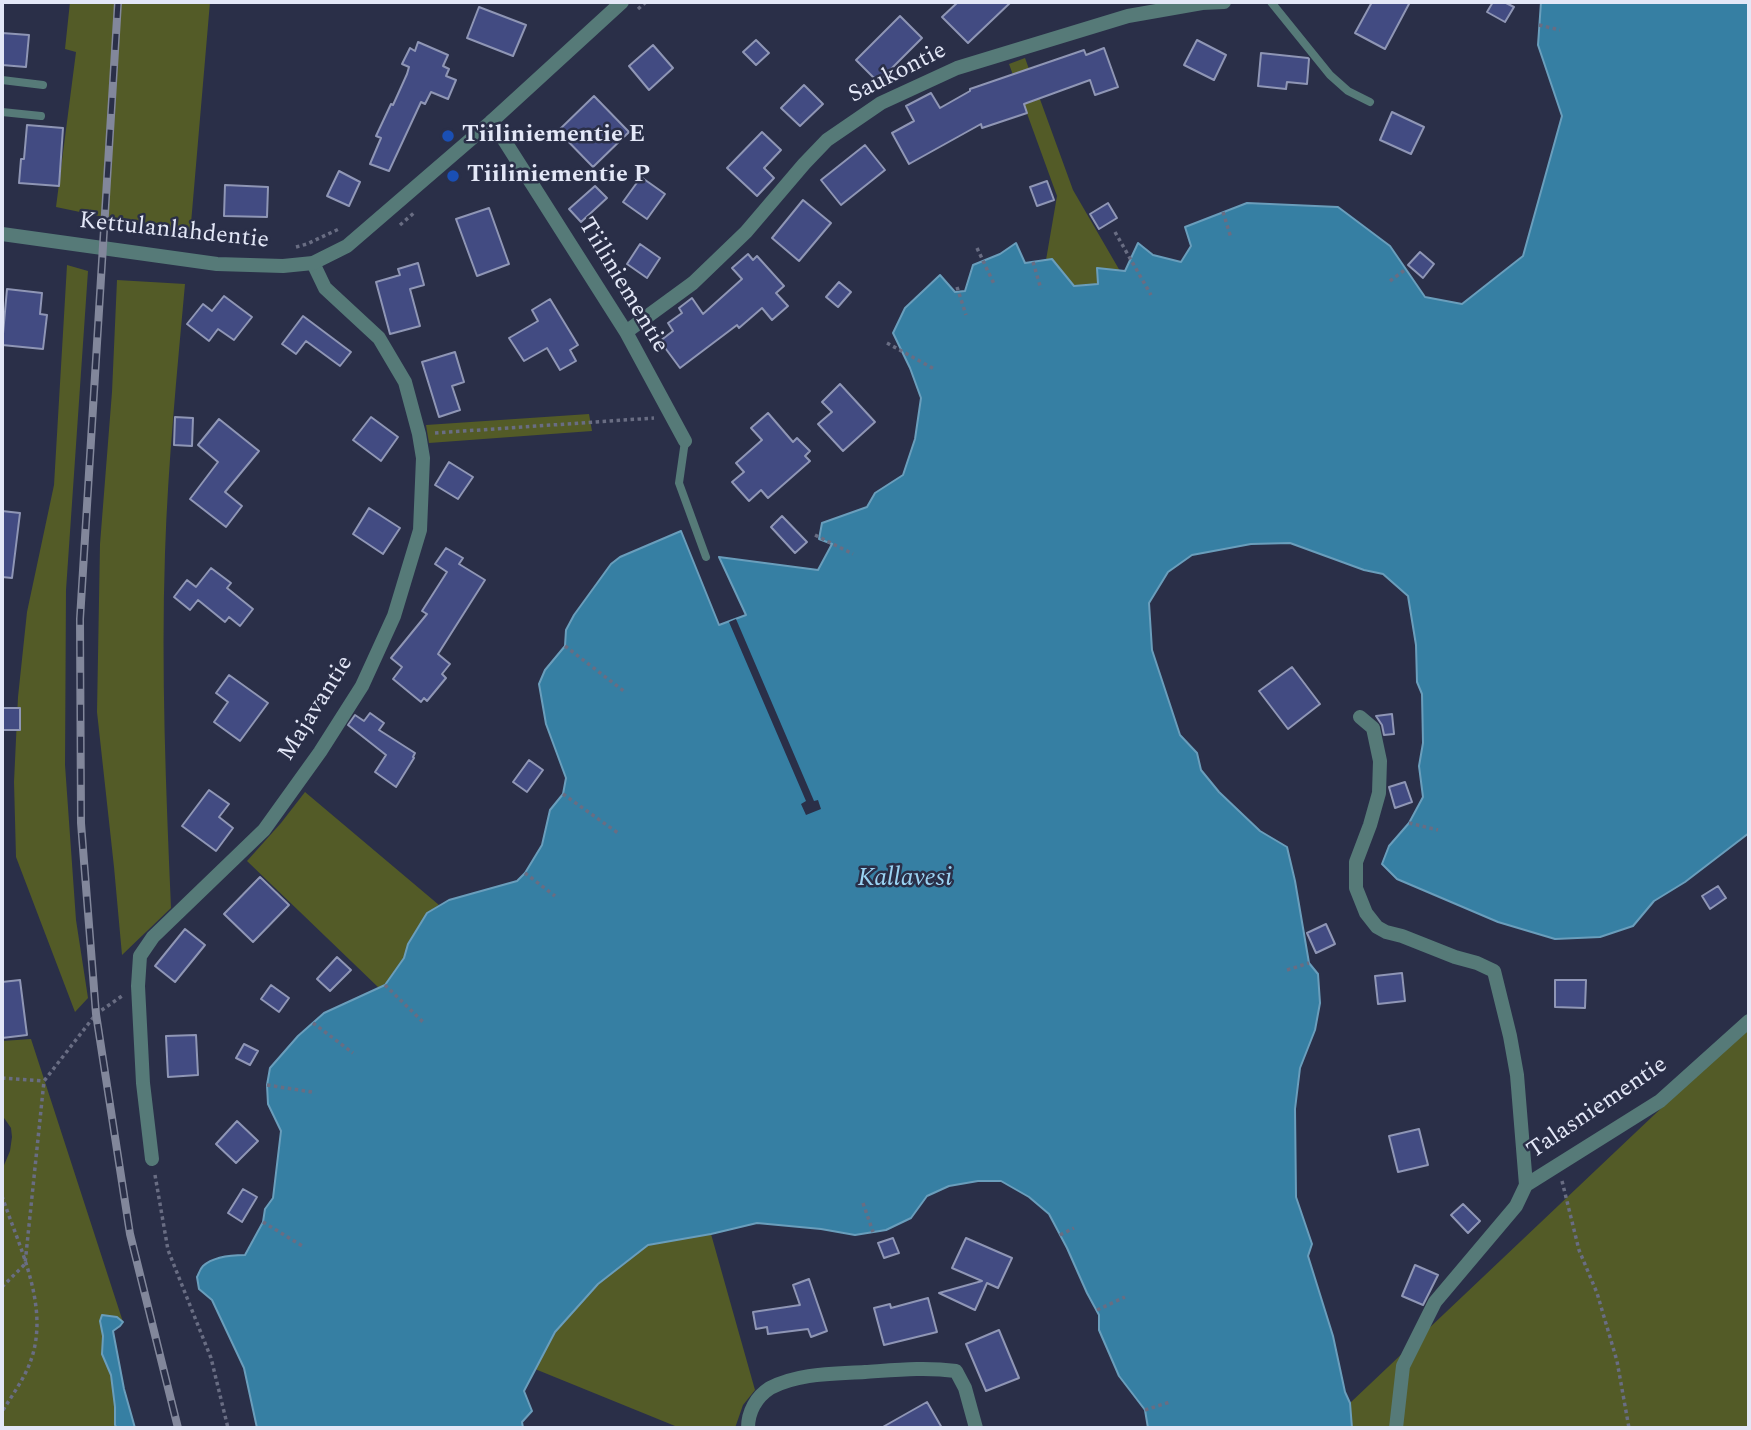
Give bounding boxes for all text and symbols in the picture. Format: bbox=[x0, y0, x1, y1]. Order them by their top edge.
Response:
street label: Saukontie bbox=[844, 37, 952, 111]
place label: Tiiliniementie E bbox=[462, 122, 645, 150]
marker: Tiiliniementie E bbox=[440, 128, 456, 144]
place label: Tiiliniementie P bbox=[467, 162, 650, 190]
marker: Tiiliniementie P bbox=[445, 168, 461, 184]
street label: Kettulanlahdentie bbox=[78, 208, 270, 256]
street label: Tiiliniementie bbox=[570, 213, 674, 359]
street label: Majavantie bbox=[273, 651, 361, 767]
water label: Kallavesi bbox=[858, 864, 952, 896]
street label: Talasniementie bbox=[1522, 1052, 1674, 1166]

